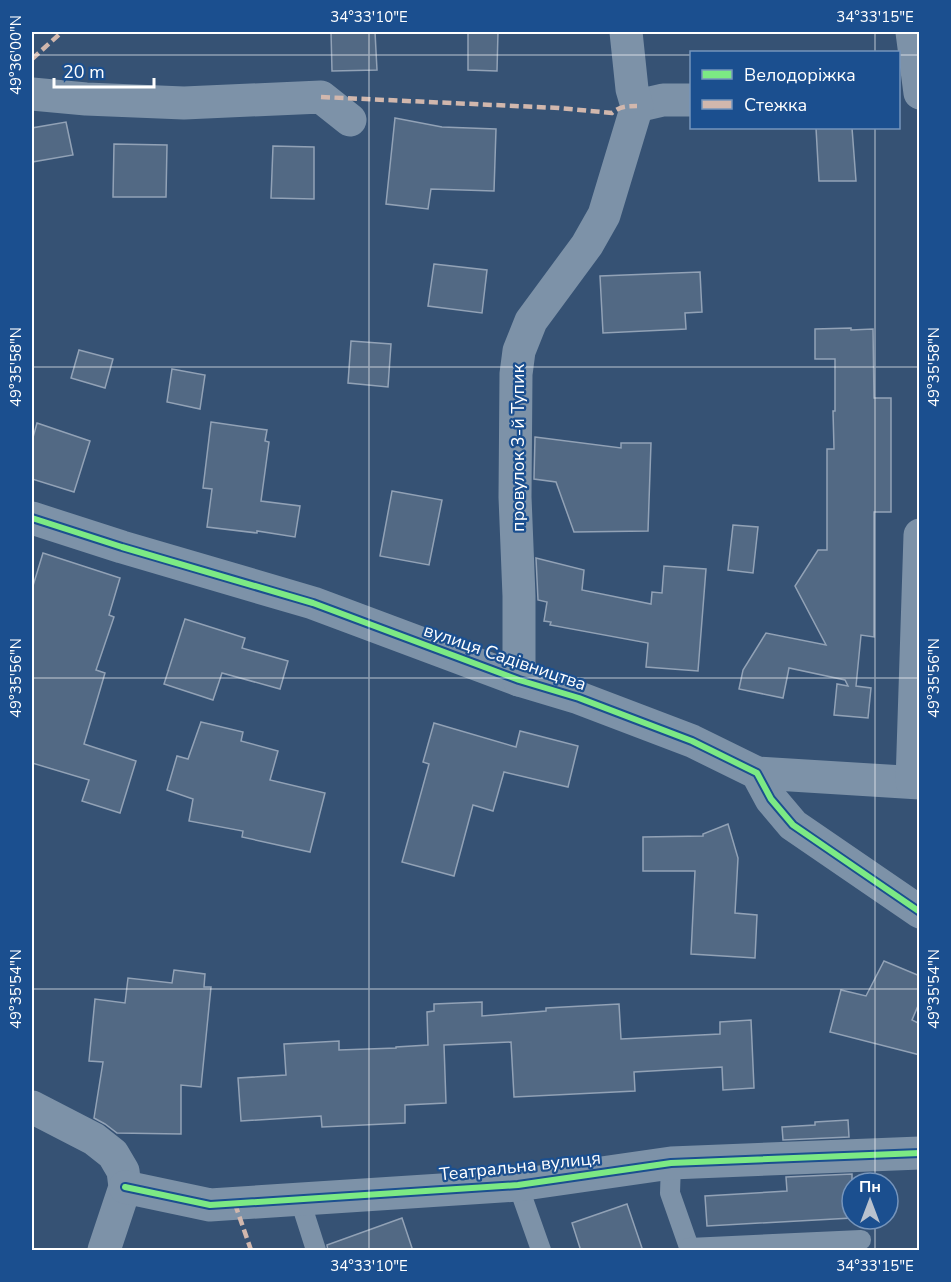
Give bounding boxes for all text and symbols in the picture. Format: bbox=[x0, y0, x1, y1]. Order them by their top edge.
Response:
text: 34°33'10"E bbox=[330, 7, 408, 27]
text: 34°33'15"E bbox=[836, 7, 914, 27]
text: 49°36'00"N bbox=[6, 15, 26, 95]
scale bar bbox=[54, 51, 154, 89]
legend bbox=[690, 51, 900, 129]
text: 20 m bbox=[63, 60, 105, 84]
text: Велодоріжка bbox=[744, 63, 856, 87]
text: Стежка bbox=[744, 93, 807, 117]
text: 49°35'58"N bbox=[6, 327, 26, 407]
text: 49°35'58"N bbox=[924, 327, 944, 407]
street label: провулок 3-й Тупик bbox=[506, 364, 530, 532]
street label: вулиця Садівництва bbox=[420, 618, 590, 696]
text: 49°35'56"N bbox=[6, 638, 26, 718]
text: 49°35'56"N bbox=[924, 638, 944, 718]
text: 49°35'54"N bbox=[6, 949, 26, 1029]
text: 49°35'54"N bbox=[924, 949, 944, 1029]
street label: Театральна вулиця bbox=[438, 1146, 602, 1186]
north arrow bbox=[840, 1171, 900, 1231]
text: Пн bbox=[859, 1176, 881, 1198]
text: 34°33'10"E bbox=[330, 1256, 408, 1276]
text: 34°33'15"E bbox=[836, 1256, 914, 1276]

